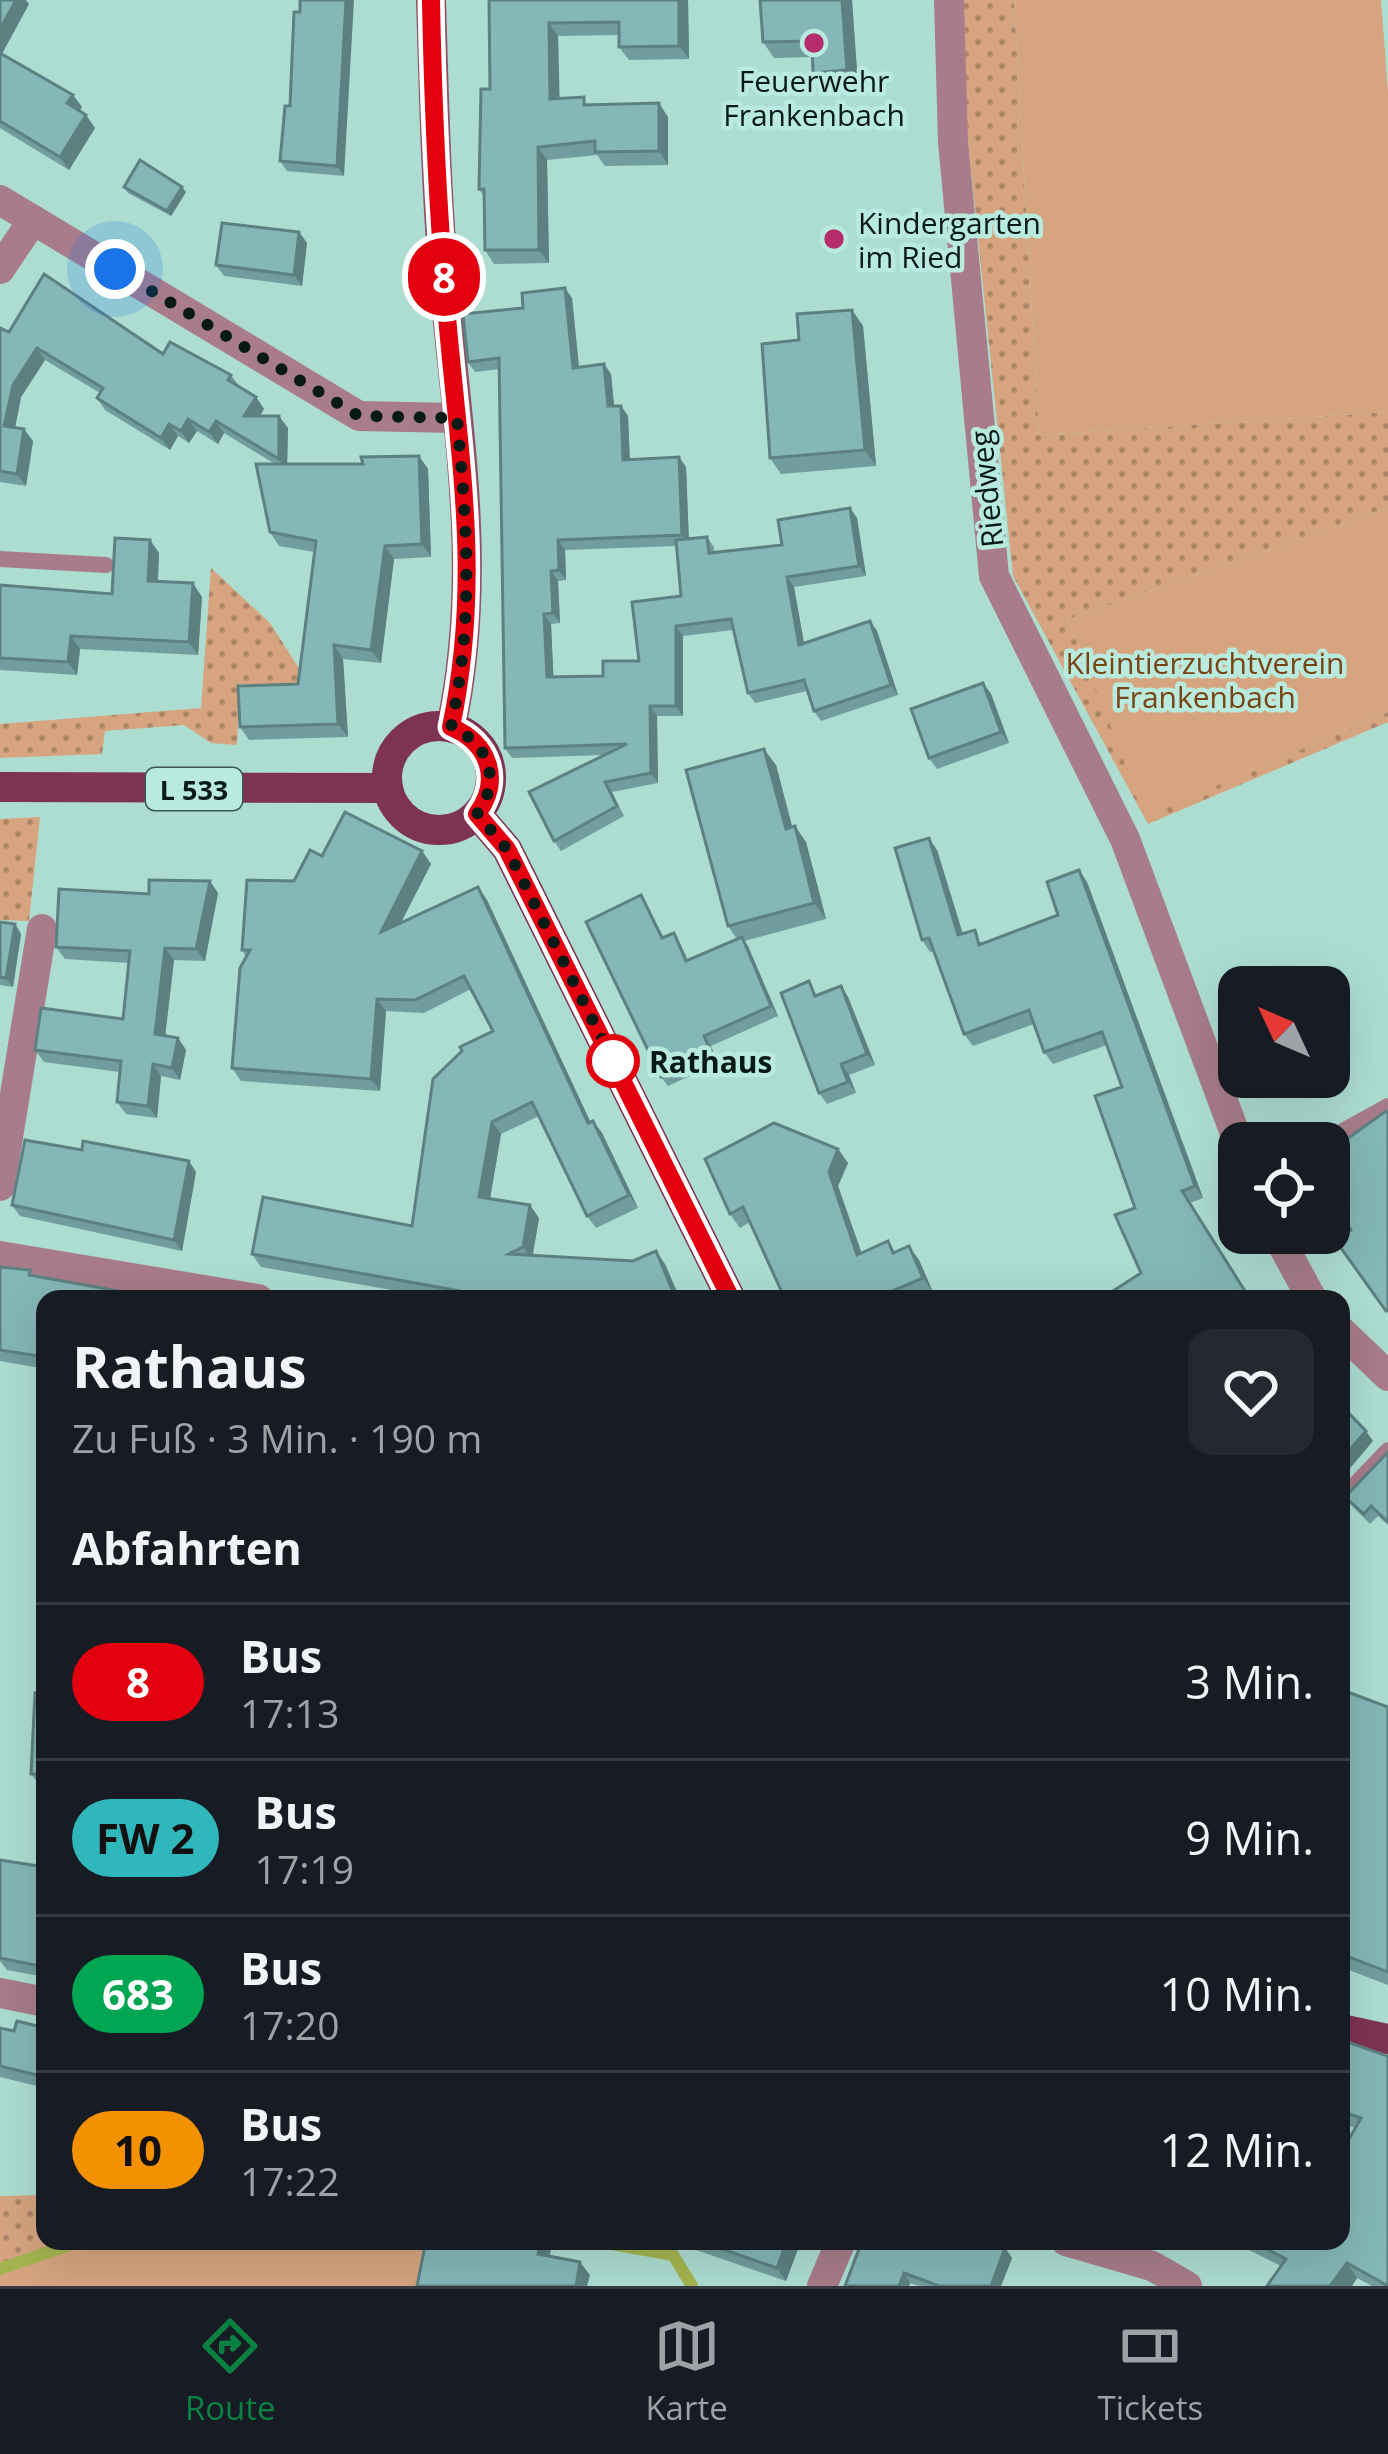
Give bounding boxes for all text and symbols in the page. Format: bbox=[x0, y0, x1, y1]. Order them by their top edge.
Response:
marker: Feuerwehr Frankenbach bbox=[801, 30, 827, 56]
place label: Feuerwehr Frankenbach bbox=[723, 60, 905, 135]
place label: Kindergarten im Ried bbox=[858, 202, 1041, 277]
marker: Kindergarten im Ried bbox=[821, 226, 847, 252]
line badge: 8 bbox=[405, 238, 483, 316]
your location bbox=[85, 239, 145, 299]
text: 8 bbox=[432, 248, 456, 305]
street label: Riedweg bbox=[959, 428, 1013, 550]
park label: Kleintierzuchtverein Frankenbach bbox=[1066, 642, 1344, 717]
road number: L 533 bbox=[146, 768, 242, 810]
north arrow bbox=[1218, 966, 1350, 1098]
map controls bbox=[1218, 966, 1350, 1254]
marker: Rathaus bbox=[588, 1036, 638, 1086]
place label: Rathaus bbox=[649, 1041, 772, 1082]
button: locate bbox=[1218, 1122, 1350, 1254]
text: Rathaus bbox=[72, 1327, 307, 1405]
button: heart bbox=[1188, 1329, 1314, 1455]
text: Zu Fuß · 3 Min. · 190 m bbox=[72, 1411, 482, 1464]
text: Abfahrten bbox=[72, 1517, 302, 1578]
text: Bus bbox=[240, 1625, 322, 1686]
text: 3 Min. bbox=[1185, 1651, 1314, 1712]
text: 8 bbox=[126, 1653, 150, 1710]
text: 17:13 bbox=[240, 1686, 339, 1739]
text: Bus bbox=[255, 1781, 337, 1842]
text: 9 Min. bbox=[1185, 1807, 1314, 1868]
text: FW 2 bbox=[96, 1809, 195, 1866]
text: 17:19 bbox=[255, 1842, 354, 1895]
text: Bus bbox=[240, 1937, 322, 1998]
text: 10 Min. bbox=[1160, 1963, 1314, 2024]
text: 683 bbox=[102, 1965, 174, 2022]
text: 17:20 bbox=[240, 1998, 339, 2051]
text: Bus bbox=[240, 2093, 322, 2154]
text: 12 Min. bbox=[1160, 2119, 1314, 2180]
text: 10 bbox=[114, 2121, 162, 2178]
text: 17:22 bbox=[240, 2154, 339, 2207]
tab: Route bbox=[185, 2313, 276, 2430]
tab: Karte bbox=[645, 2313, 728, 2430]
tab: Tickets bbox=[1097, 2313, 1203, 2430]

